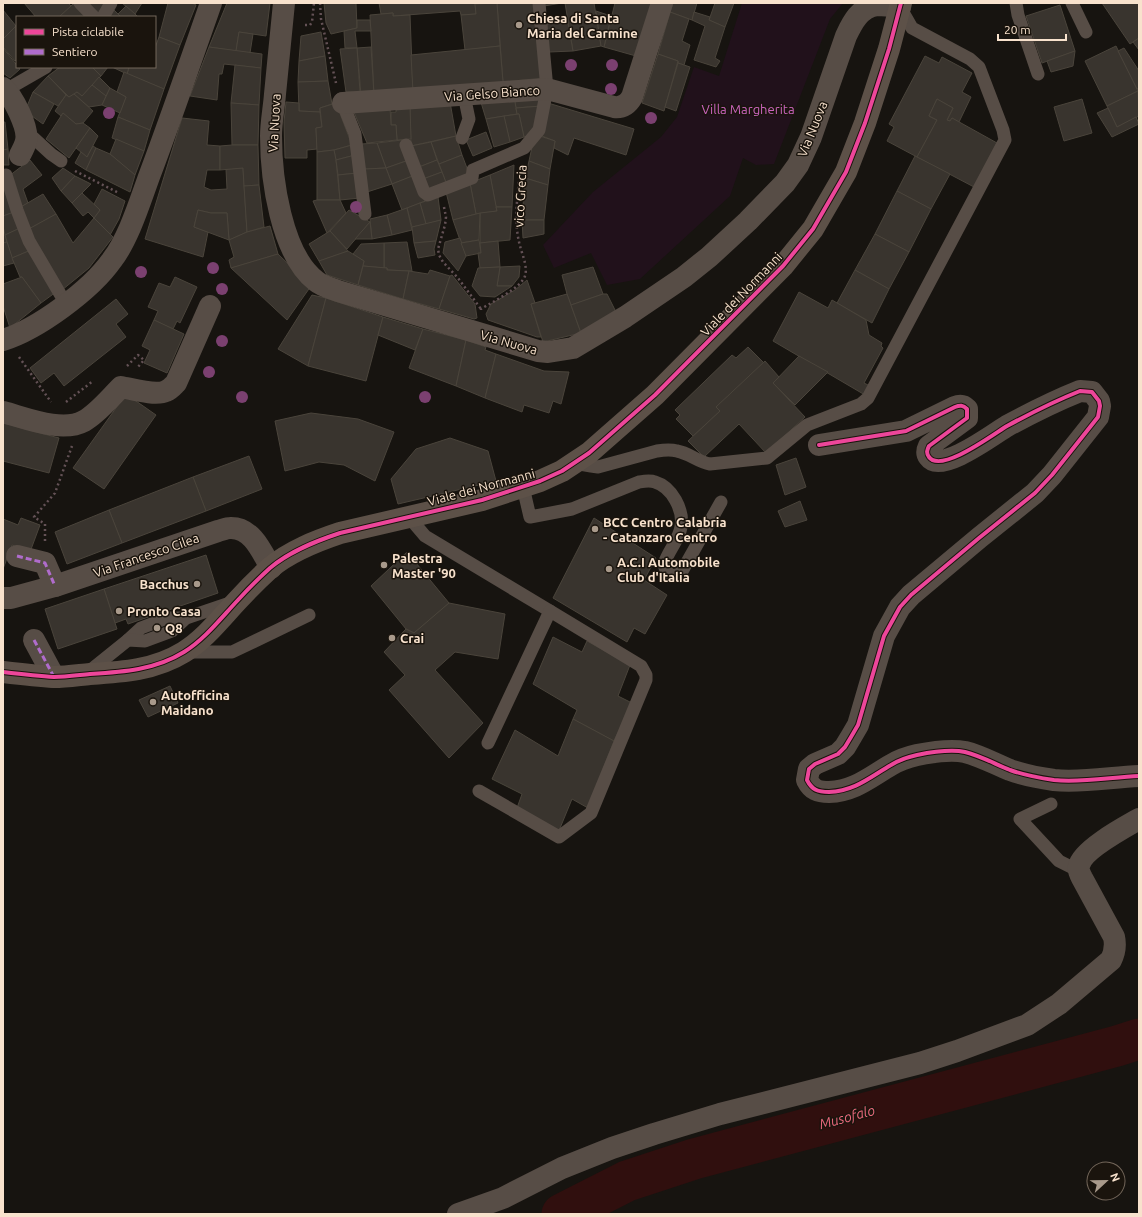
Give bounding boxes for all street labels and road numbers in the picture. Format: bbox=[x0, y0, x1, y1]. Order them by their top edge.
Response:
street label: Via Gelso Bianco bbox=[444, 83, 540, 103]
street label: Via Nuova bbox=[265, 93, 283, 153]
street label: Via Nuova bbox=[794, 99, 830, 159]
street label: vico Grecia bbox=[511, 164, 529, 228]
street label: Viale dei Normanni bbox=[698, 249, 784, 339]
street label: Via Nuova bbox=[479, 327, 539, 357]
street label: Viale dei Normanni bbox=[426, 466, 536, 508]
street label: Via Francesco Cilea bbox=[91, 530, 201, 580]

